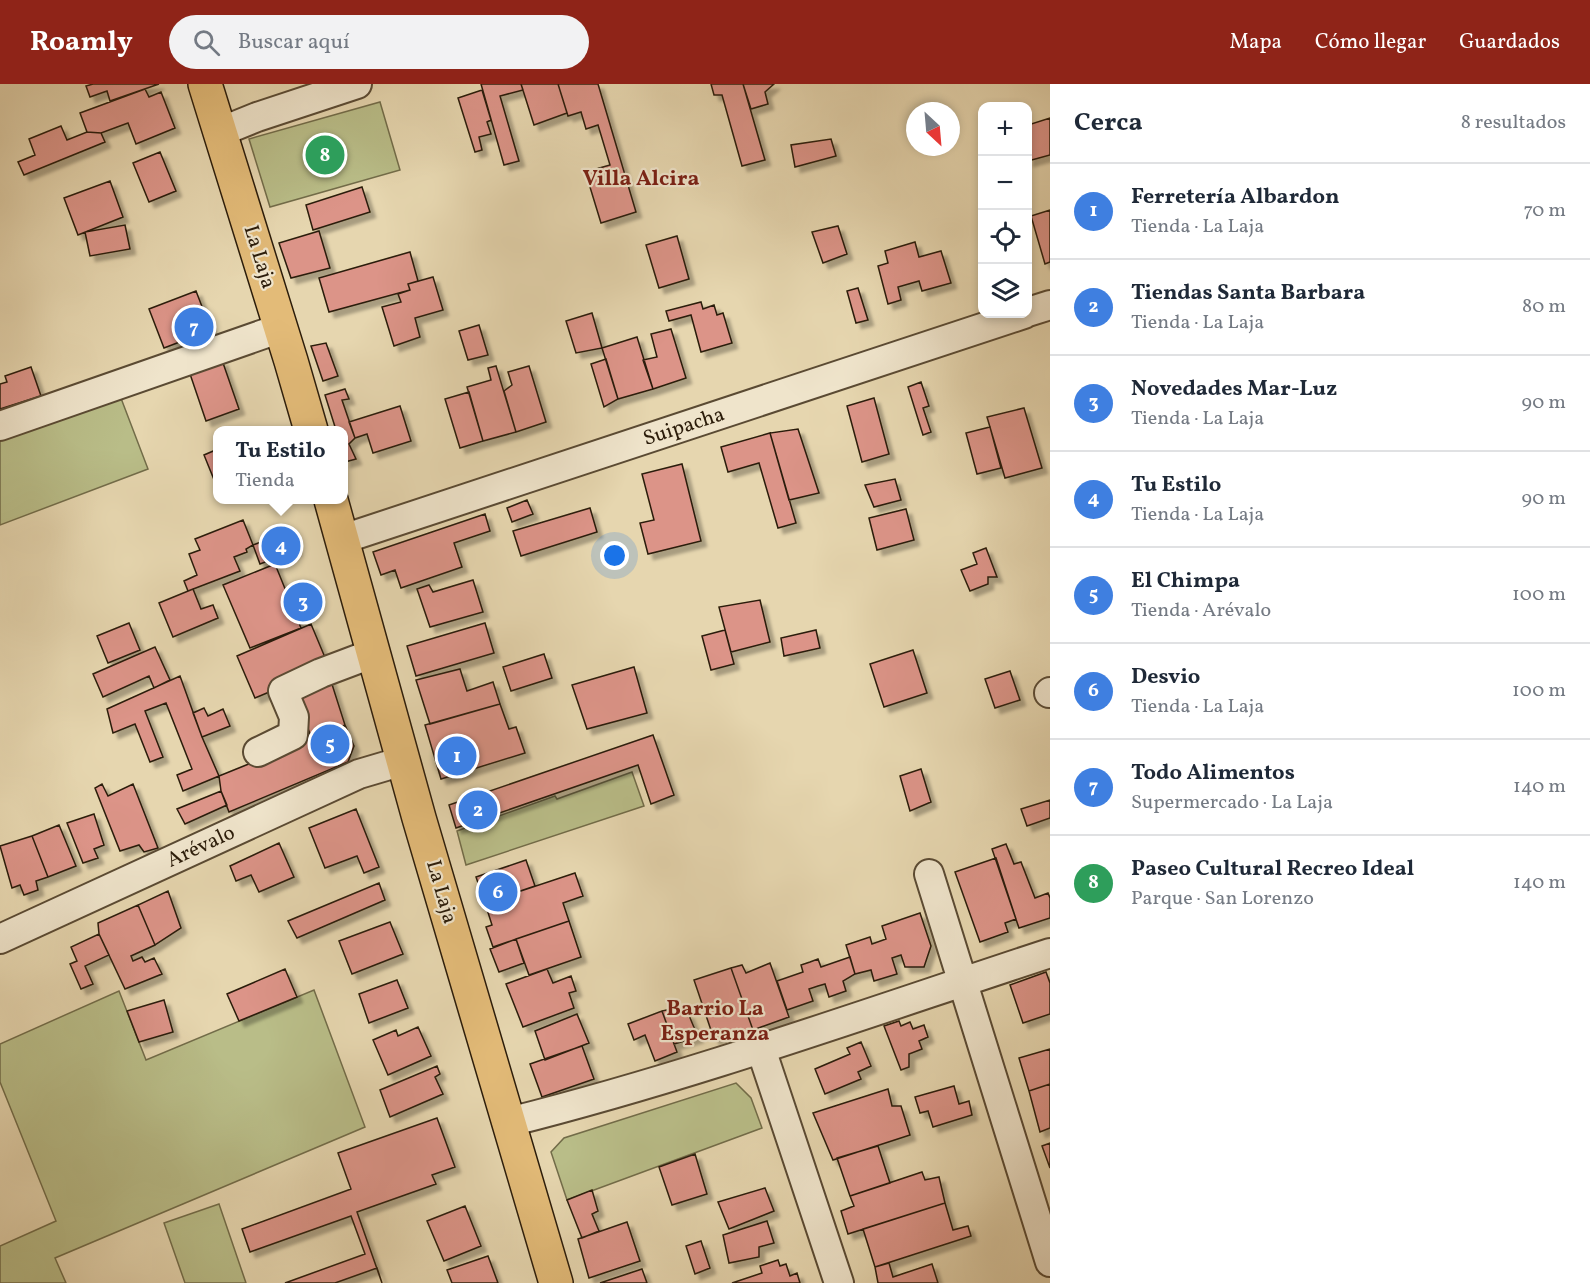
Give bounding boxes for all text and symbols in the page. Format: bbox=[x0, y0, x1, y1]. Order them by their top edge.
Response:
search box bbox=[169, 15, 589, 69]
text: Roamly bbox=[30, 23, 133, 62]
icon: search bbox=[190, 26, 223, 59]
text: Buscar aquí bbox=[238, 27, 350, 58]
text: Mapa bbox=[1229, 28, 1282, 57]
text: Cómo llegar bbox=[1315, 28, 1426, 57]
text: Guardados bbox=[1459, 28, 1560, 57]
north arrow bbox=[906, 102, 960, 156]
map controls bbox=[978, 102, 1032, 318]
button: + bbox=[978, 102, 1032, 156]
text: Cerca bbox=[1074, 105, 1143, 141]
text: 8 resultados bbox=[1461, 109, 1566, 137]
pin: 8 bbox=[306, 132, 344, 178]
button: − bbox=[978, 156, 1032, 210]
district label: Villa Alcira bbox=[582, 164, 700, 195]
text: Ferretería Albardon bbox=[1131, 182, 1339, 213]
text: 1 bbox=[1089, 197, 1098, 225]
text: 70 m bbox=[1523, 197, 1566, 225]
button: locate bbox=[978, 210, 1032, 264]
text: Tienda · La Laja bbox=[1131, 213, 1264, 241]
street label: La Laja bbox=[236, 222, 282, 292]
button: layers bbox=[978, 264, 1032, 318]
text: Tiendas Santa Barbara bbox=[1131, 278, 1365, 309]
text: 2 bbox=[1088, 293, 1099, 321]
text: 80 m bbox=[1522, 293, 1566, 321]
pin: 7 bbox=[174, 304, 214, 350]
text: Tienda · La Laja bbox=[1131, 309, 1264, 337]
text: Novedades Mar-Luz bbox=[1131, 374, 1337, 405]
text: 3 bbox=[1088, 389, 1099, 417]
text: 90 m bbox=[1522, 389, 1566, 417]
street label: Suipacha bbox=[640, 400, 728, 454]
text: Tienda · La Laja bbox=[1131, 405, 1264, 433]
popup bbox=[213, 426, 348, 504]
text: Tu Estilo bbox=[235, 436, 326, 467]
text: Tienda bbox=[235, 467, 295, 495]
text: Tu Estilo bbox=[1131, 470, 1221, 501]
text: 4 bbox=[1087, 485, 1100, 513]
text: 90 m bbox=[1522, 485, 1566, 513]
text: Tienda · La Laja bbox=[1131, 501, 1264, 529]
pin: 4 bbox=[262, 524, 300, 568]
your location bbox=[600, 541, 629, 570]
text: El Chimpa bbox=[1131, 566, 1240, 597]
pin: 3 bbox=[284, 580, 322, 624]
text: 5 bbox=[1089, 581, 1098, 609]
text: 100 m bbox=[1512, 581, 1566, 609]
text: Tienda · Arévalo bbox=[1131, 597, 1271, 625]
text: Desvio bbox=[1131, 662, 1200, 693]
text: 6 bbox=[1088, 677, 1099, 705]
text: 100 m bbox=[1512, 677, 1566, 705]
text: Tienda · La Laja bbox=[1131, 693, 1264, 721]
pin: 5 bbox=[310, 722, 350, 766]
pin: 1 bbox=[438, 734, 476, 778]
text: Todo Alimentos bbox=[1131, 758, 1295, 789]
text: 7 bbox=[1089, 773, 1098, 801]
text: 140 m bbox=[1513, 773, 1566, 801]
pin: 2 bbox=[458, 788, 498, 832]
text: Supermercado · La Laja bbox=[1131, 789, 1333, 817]
street label: Arévalo bbox=[162, 819, 240, 875]
text: Paseo Cultural Recreo Ideal bbox=[1131, 854, 1414, 885]
street label: La Laja bbox=[418, 857, 464, 927]
text: 8 bbox=[1088, 869, 1099, 897]
text: 140 m bbox=[1513, 869, 1566, 897]
pin: 6 bbox=[478, 870, 518, 914]
text: Parque · San Lorenzo bbox=[1131, 885, 1314, 913]
district label: Barrio La Esperanza bbox=[660, 994, 770, 1050]

